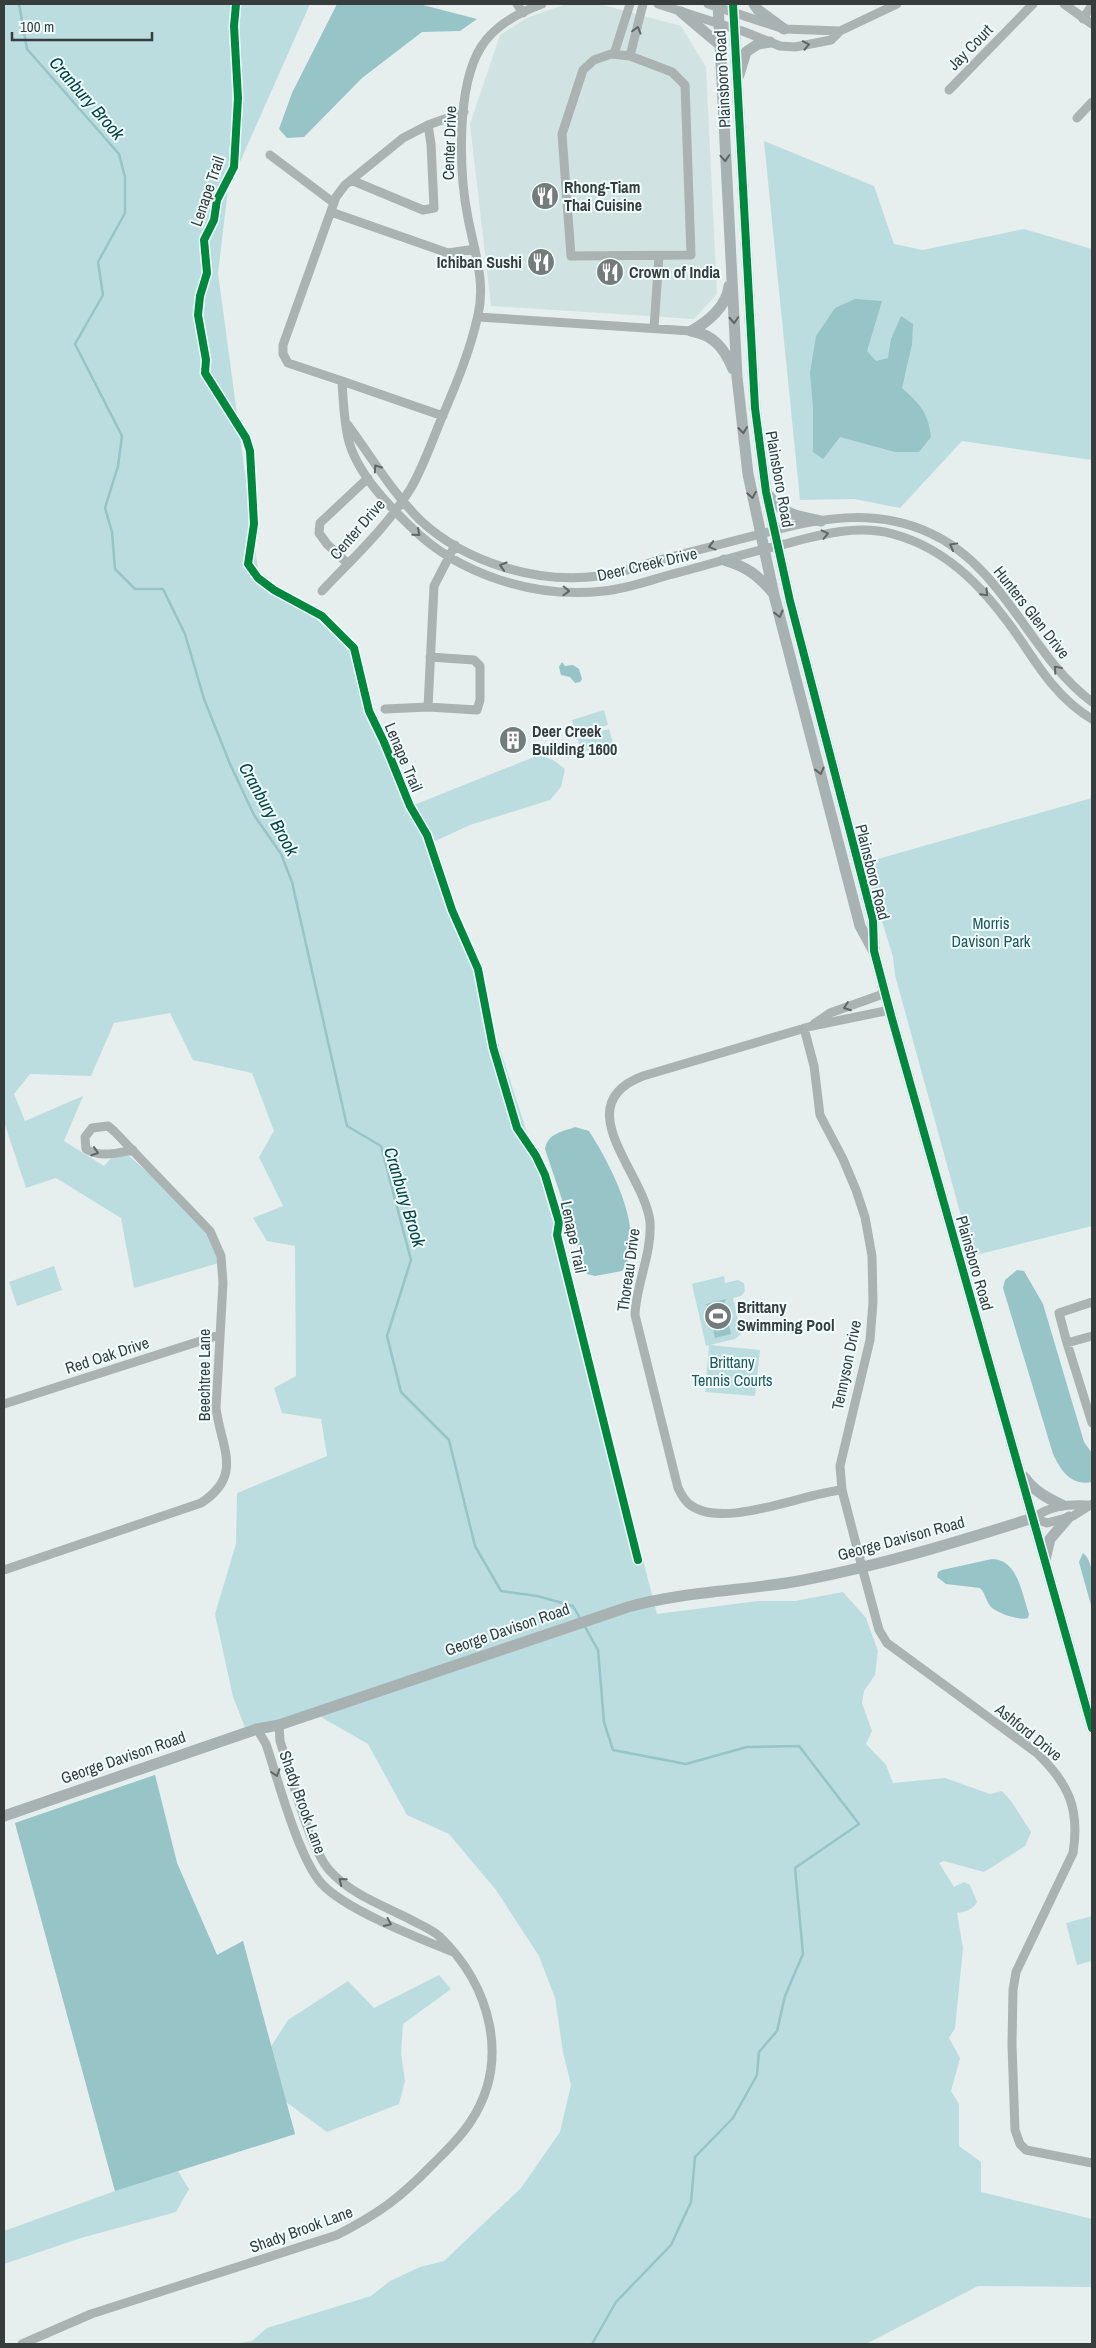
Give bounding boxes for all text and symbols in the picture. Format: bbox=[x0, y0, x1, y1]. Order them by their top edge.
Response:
scale bar bbox=[12, 10, 152, 42]
text: 100 m bbox=[20, 16, 54, 37]
street label: Jay Court bbox=[943, 19, 998, 75]
one-way arrow bbox=[631, 26, 641, 34]
street label: Plainsboro Road bbox=[708, 30, 736, 128]
one-way arrow bbox=[802, 41, 811, 51]
water label: Cranbury Brook bbox=[44, 51, 131, 146]
street label: Center Drive bbox=[437, 105, 461, 181]
street label: Lenape Trail bbox=[185, 153, 229, 229]
one-way arrow bbox=[720, 154, 731, 162]
place label: Rhong-Tiam Thai Cuisine bbox=[564, 176, 642, 216]
restaurant icon: Rhong-Tiam Thai Cuisine bbox=[530, 181, 560, 211]
restaurant icon: Ichiban Sushi bbox=[526, 247, 556, 277]
place label: Ichiban Sushi bbox=[437, 251, 522, 273]
restaurant icon: Crown of India bbox=[595, 257, 625, 287]
place label: Crown of India bbox=[629, 261, 721, 283]
one-way arrow bbox=[728, 317, 739, 325]
one-way arrow bbox=[737, 426, 748, 434]
street label: Plainsboro Road bbox=[761, 429, 799, 529]
one-way arrow bbox=[374, 464, 383, 474]
one-way arrow bbox=[747, 491, 757, 500]
street label: Center Drive bbox=[324, 494, 390, 564]
one-way arrow bbox=[412, 528, 421, 537]
one-way arrow bbox=[820, 529, 829, 540]
one-way arrow bbox=[708, 540, 717, 551]
street label: Deer Creek Drive bbox=[595, 542, 699, 586]
one-way arrow bbox=[949, 542, 958, 552]
one-way arrow bbox=[499, 561, 507, 571]
street label: Hunters Glen Drive bbox=[989, 561, 1075, 663]
one-way arrow bbox=[562, 586, 570, 596]
one-way arrow bbox=[979, 588, 988, 597]
one-way arrow bbox=[773, 609, 784, 618]
one-way arrow bbox=[1054, 666, 1063, 675]
street label: Lenape Trail bbox=[380, 719, 428, 795]
place label: Deer Creek Building 1600 bbox=[532, 720, 617, 760]
building icon: Deer Creek Building 1600 bbox=[498, 725, 528, 755]
water label: Cranbury Brook bbox=[233, 758, 305, 861]
one-way arrow bbox=[814, 767, 825, 775]
street label: Plainsboro Road bbox=[851, 822, 895, 922]
park label: Morris Davison Park bbox=[952, 912, 1031, 952]
one-way arrow bbox=[844, 1001, 852, 1011]
water label: Cranbury Brook bbox=[378, 1144, 432, 1251]
one-way arrow bbox=[90, 1146, 98, 1156]
street label: Lenape Trail bbox=[556, 1199, 592, 1275]
street label: Plainsboro Road bbox=[951, 1213, 999, 1313]
street label: Thoreau Drive bbox=[611, 1227, 645, 1313]
place label: Brittany Swimming Pool bbox=[737, 1296, 835, 1336]
sports icon: Brittany Swimming Pool bbox=[703, 1301, 733, 1331]
street label: Tennyson Drive bbox=[826, 1318, 866, 1412]
street label: Beechtree Lane bbox=[193, 1329, 215, 1421]
street label: Red Oak Drive bbox=[62, 1331, 152, 1379]
park label: Brittany Tennis Courts bbox=[692, 1351, 772, 1391]
street label: George Davison Road bbox=[835, 1510, 967, 1566]
street label: George Davison Road bbox=[442, 1597, 572, 1661]
street label: Ashford Drive bbox=[990, 1698, 1067, 1766]
street label: George Davison Road bbox=[58, 1725, 188, 1789]
street label: Shady Brook Lane bbox=[274, 1748, 332, 1856]
one-way arrow bbox=[270, 1769, 280, 1777]
one-way arrow bbox=[338, 1877, 347, 1886]
one-way arrow bbox=[383, 1917, 392, 1927]
street label: Shady Brook Lane bbox=[247, 2200, 355, 2258]

